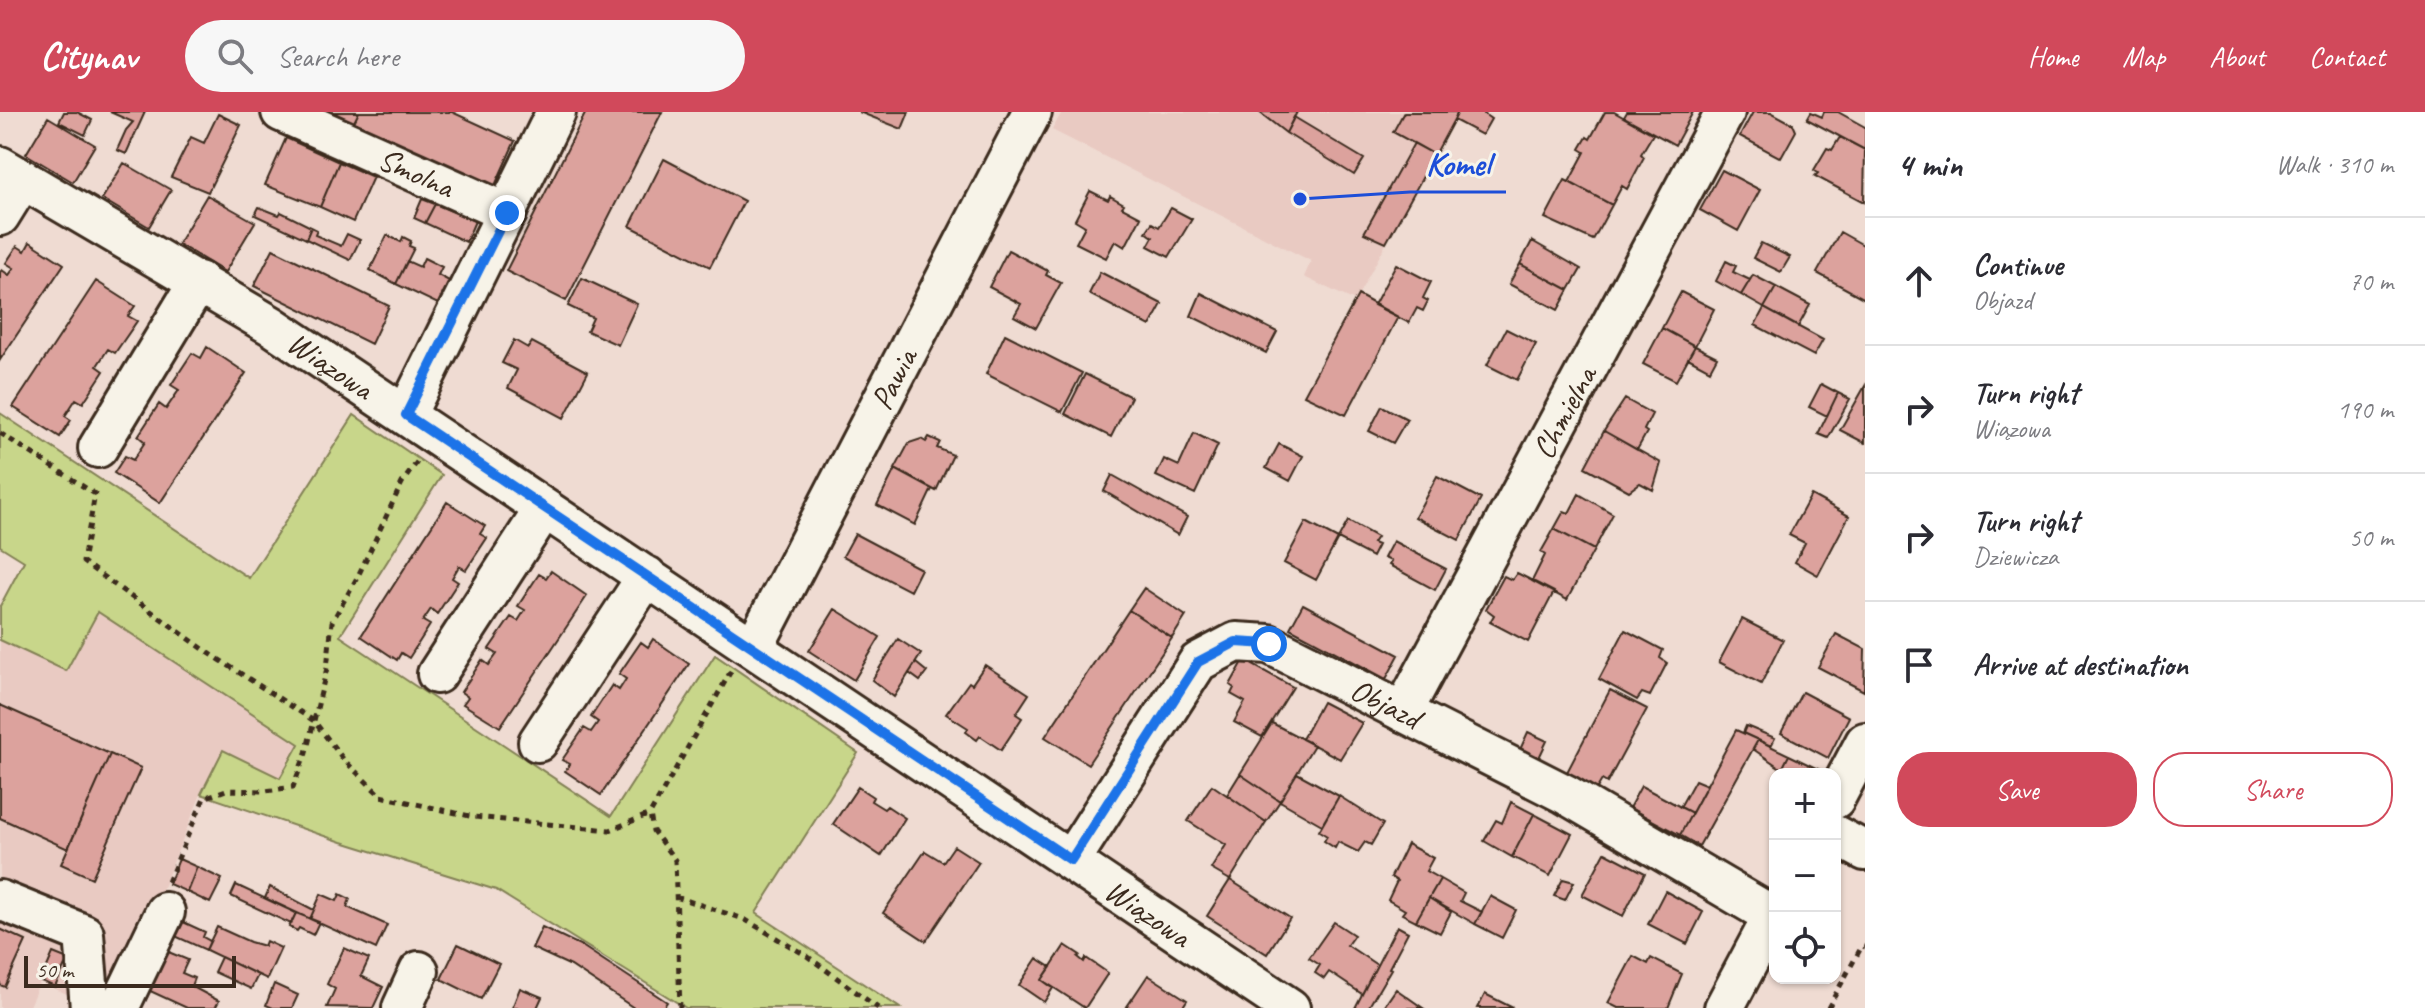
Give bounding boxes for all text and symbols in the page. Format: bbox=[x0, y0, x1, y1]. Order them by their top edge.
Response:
search box bbox=[185, 20, 745, 92]
text: Citynav bbox=[40, 33, 137, 80]
icon: search bbox=[213, 34, 257, 78]
text: Search here bbox=[277, 37, 399, 75]
text: Home bbox=[2028, 39, 2078, 74]
text: Map bbox=[2122, 39, 2165, 74]
text: About bbox=[2209, 39, 2265, 74]
text: Contact bbox=[2309, 39, 2385, 74]
callout: Komel bbox=[1410, 134, 1506, 192]
street label: Smolna bbox=[372, 138, 462, 208]
text: Komel bbox=[1426, 142, 1496, 185]
text: 4 min bbox=[1897, 143, 1962, 186]
text: Walk · 310 m bbox=[2276, 148, 2393, 181]
route end bbox=[489, 195, 525, 231]
text: Continue bbox=[1973, 246, 2063, 284]
icon: ahead bbox=[1897, 259, 1941, 303]
text: 70 m bbox=[2349, 265, 2393, 298]
text: Objazd bbox=[1973, 284, 2032, 317]
street label: Wiązowa bbox=[279, 322, 383, 410]
street label: Pawia bbox=[861, 339, 928, 417]
street label: Chmielna bbox=[1523, 357, 1607, 466]
text: Turn right bbox=[1973, 374, 2078, 412]
icon: right bbox=[1897, 387, 1941, 431]
text: 190 m bbox=[2337, 393, 2393, 426]
text: Wiązowa bbox=[1973, 412, 2050, 445]
text: Turn right bbox=[1973, 502, 2078, 540]
icon: right bbox=[1897, 515, 1941, 559]
text: 50 m bbox=[2349, 521, 2393, 554]
text: Dziewicza bbox=[1973, 540, 2058, 573]
route start bbox=[1251, 626, 1287, 662]
icon: arrive bbox=[1897, 643, 1941, 687]
text: Arrive at destination bbox=[1973, 646, 2188, 684]
street label: Objazd bbox=[1344, 669, 1431, 740]
button: Save bbox=[1897, 752, 2137, 827]
button: Share bbox=[2153, 752, 2393, 827]
map controls bbox=[1769, 768, 1841, 984]
button: + bbox=[1769, 768, 1841, 840]
button: − bbox=[1769, 840, 1841, 912]
street label: Wiązowa bbox=[1097, 870, 1200, 958]
button: locate bbox=[1769, 912, 1841, 984]
scale bar bbox=[24, 952, 236, 988]
text: 50 m bbox=[36, 956, 73, 984]

